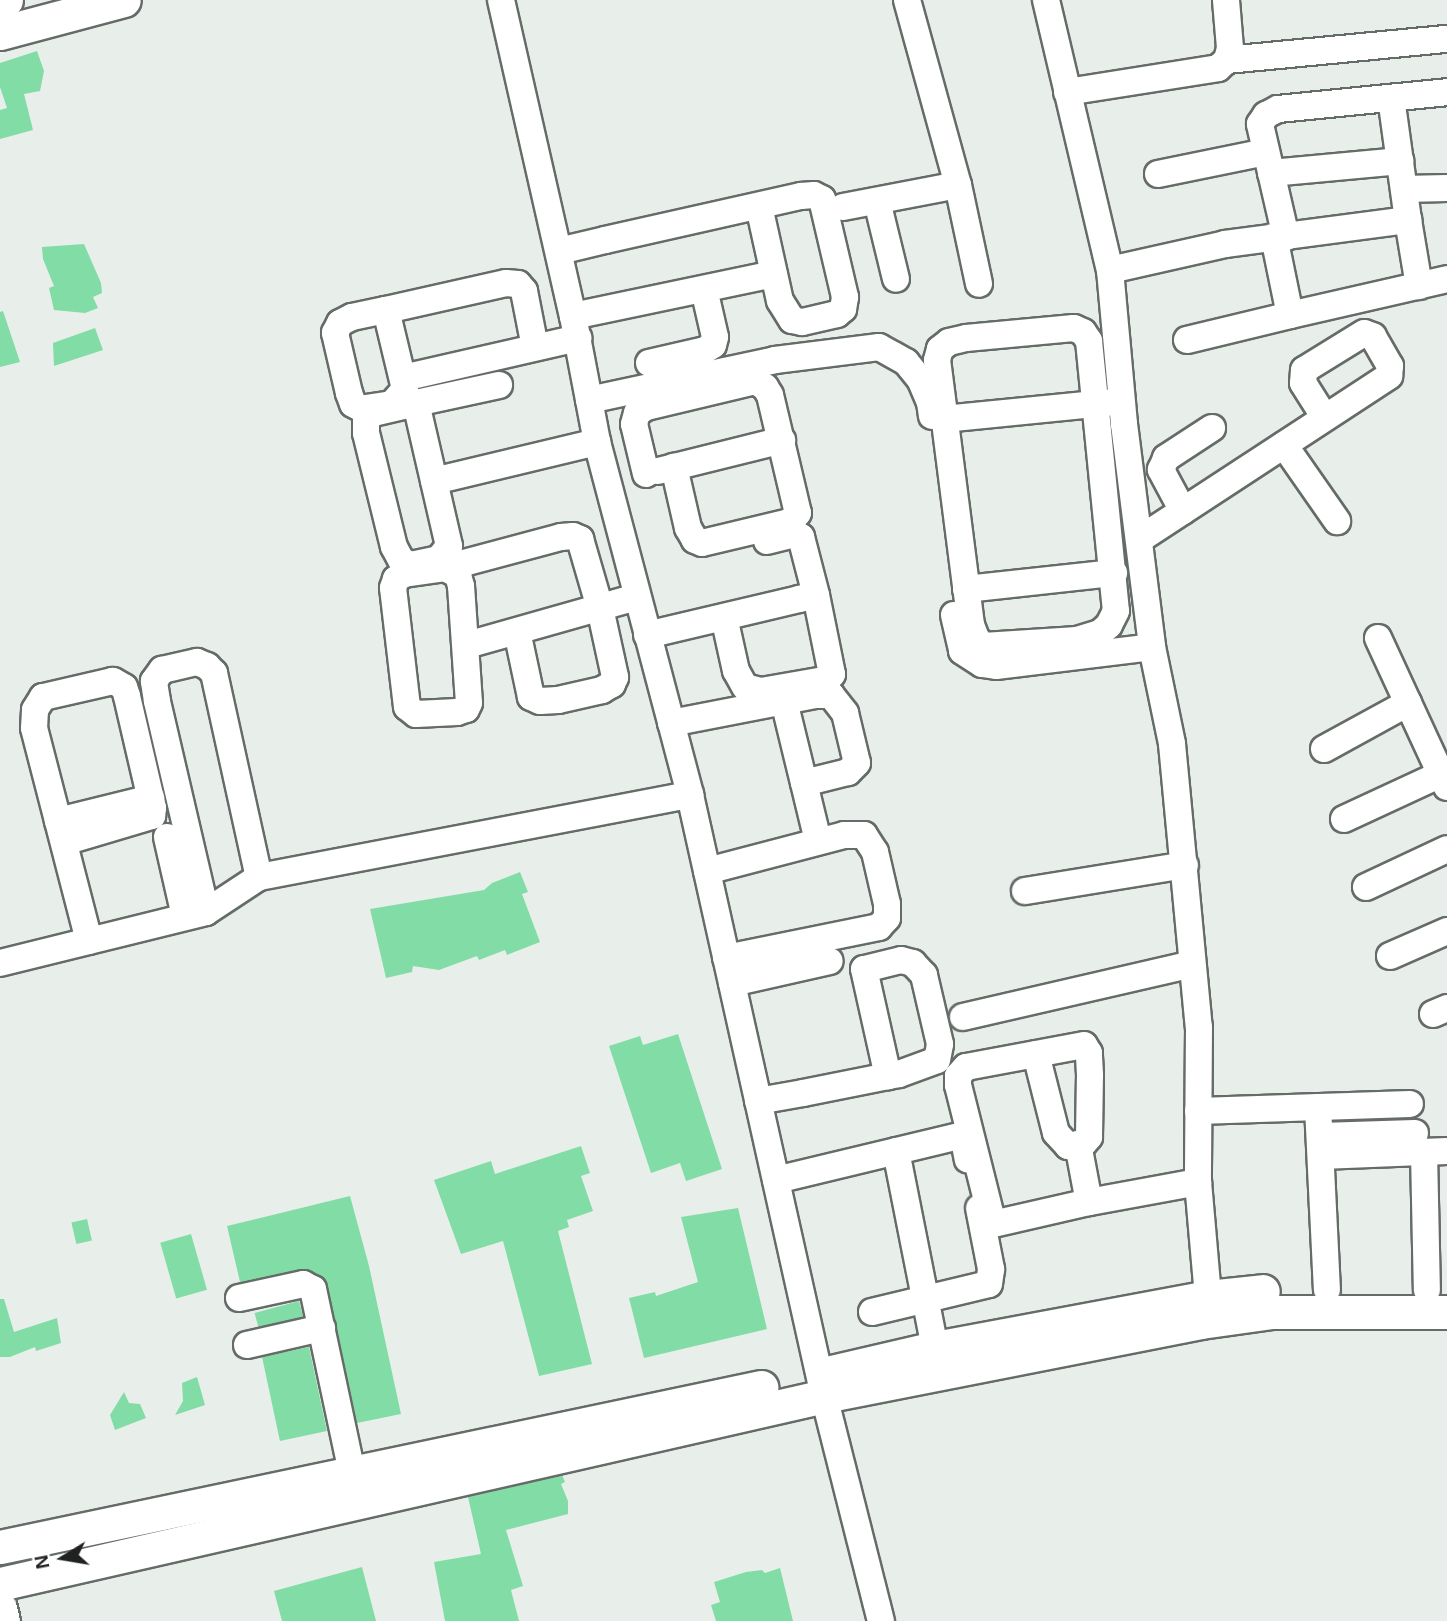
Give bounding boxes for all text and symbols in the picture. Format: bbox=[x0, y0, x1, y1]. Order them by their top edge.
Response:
north arrow bbox=[28, 1523, 98, 1593]
text: N bbox=[30, 1553, 54, 1571]

